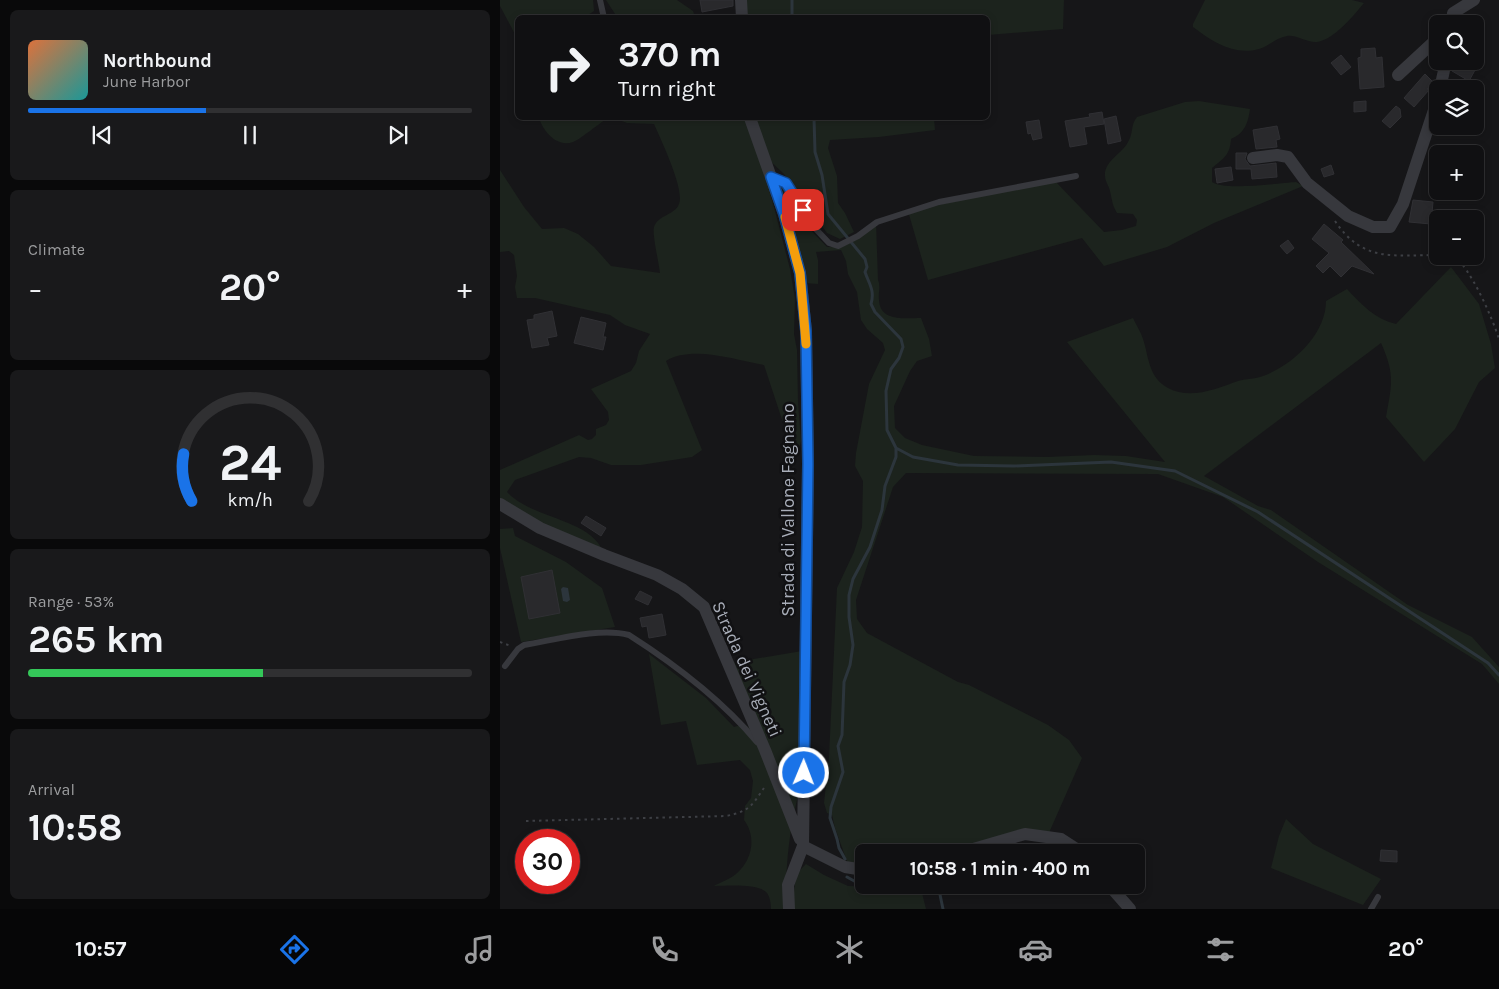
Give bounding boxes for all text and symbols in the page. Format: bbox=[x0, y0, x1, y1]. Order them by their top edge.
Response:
map controls bbox=[1429, 15, 1484, 265]
button: search bbox=[1429, 15, 1484, 70]
text: 370 m bbox=[618, 34, 721, 75]
icon: right bbox=[535, 35, 600, 100]
text: Northbound bbox=[103, 50, 212, 72]
text: June Harbor bbox=[103, 72, 190, 91]
text: Turn right bbox=[618, 76, 716, 102]
button: layers bbox=[1429, 80, 1484, 135]
icon: previous bbox=[88, 121, 116, 149]
icon: pause bbox=[236, 121, 264, 149]
icon: next bbox=[384, 121, 412, 149]
button: + bbox=[1429, 145, 1484, 200]
pin bbox=[782, 189, 824, 231]
icon: arrive bbox=[789, 196, 817, 224]
button: − bbox=[1429, 210, 1484, 265]
text: Climate bbox=[28, 240, 85, 259]
text: 20° bbox=[219, 265, 281, 310]
text: − bbox=[28, 272, 43, 305]
text: + bbox=[457, 272, 472, 305]
street label: Strada di Vallone Fagnano bbox=[777, 403, 799, 617]
text: 24 bbox=[219, 432, 281, 493]
text: km/h bbox=[227, 490, 273, 511]
text: Range · 53% bbox=[28, 592, 114, 611]
street label: Strada dei Vigneti bbox=[707, 598, 787, 740]
text: 265 km bbox=[28, 617, 164, 662]
position arrow bbox=[777, 746, 829, 798]
text: Arrival bbox=[28, 780, 75, 799]
text: 10:58 bbox=[28, 805, 123, 850]
speed limit sign: 30 bbox=[515, 829, 580, 894]
text: 10:58 · 1 min · 400 m bbox=[910, 858, 1090, 880]
icon: directions bbox=[277, 932, 312, 967]
icon: music bbox=[462, 932, 497, 967]
icon: phone bbox=[647, 932, 682, 967]
icon: climate bbox=[832, 932, 867, 967]
icon: car bbox=[1018, 932, 1053, 967]
icon: filters bbox=[1203, 932, 1238, 967]
text: 10:57 bbox=[75, 936, 127, 962]
text: 20° bbox=[1388, 936, 1424, 962]

